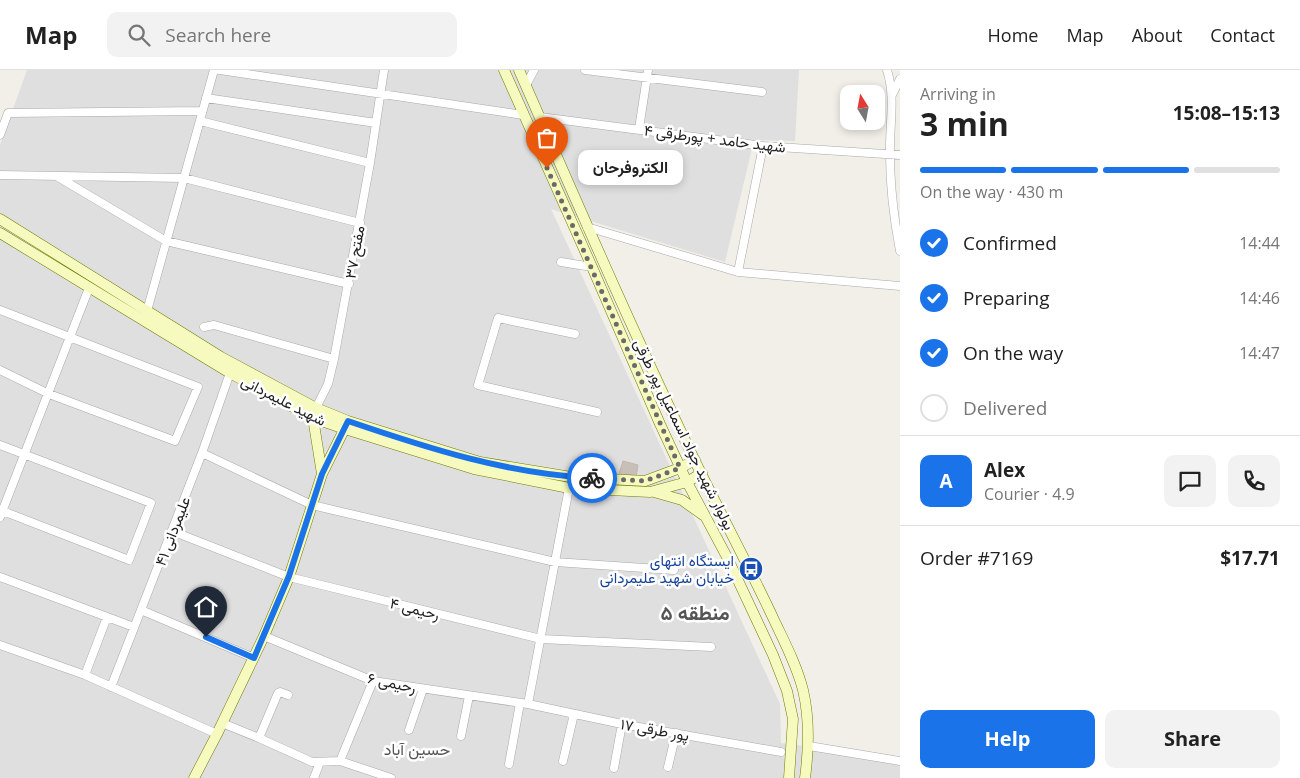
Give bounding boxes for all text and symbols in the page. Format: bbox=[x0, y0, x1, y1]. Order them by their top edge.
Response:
search box bbox=[107, 12, 457, 57]
text: Map bbox=[25, 18, 77, 51]
icon: search bbox=[125, 21, 153, 49]
text: Search here bbox=[165, 22, 271, 48]
text: Home bbox=[988, 23, 1038, 47]
text: Map bbox=[1066, 23, 1104, 47]
text: About bbox=[1132, 23, 1182, 47]
text: Contact bbox=[1210, 23, 1275, 47]
text: Arriving in bbox=[920, 83, 996, 105]
north arrow bbox=[840, 85, 885, 130]
map controls bbox=[840, 85, 885, 130]
text: 15:08–15:13 bbox=[1173, 100, 1280, 126]
text: 3 min bbox=[920, 102, 1009, 145]
pin bbox=[526, 117, 568, 168]
street label: شهید حامد + پورطرقی ۴ bbox=[643, 119, 787, 158]
icon: bag bbox=[533, 124, 561, 152]
callout: الکتروفرحان bbox=[577, 150, 682, 186]
text: الکتروفرحان bbox=[593, 156, 668, 178]
text: On the way · 430 m bbox=[920, 181, 1063, 203]
street label: مفتح ۳۷ bbox=[339, 224, 370, 281]
icon: check bbox=[920, 229, 948, 257]
text: Confirmed bbox=[963, 230, 1057, 256]
text: 14:44 bbox=[1239, 232, 1280, 254]
icon: check bbox=[920, 284, 948, 312]
text: Preparing bbox=[963, 285, 1050, 311]
text: 14:46 bbox=[1239, 287, 1280, 309]
street label: بولوار شهید جواد اسماعیل پور طرقی bbox=[629, 335, 740, 533]
icon: check bbox=[920, 339, 948, 367]
text: On the way bbox=[963, 340, 1063, 366]
text: 14:47 bbox=[1239, 342, 1280, 364]
street label: شهید علیمردانی bbox=[238, 370, 330, 431]
text: Delivered bbox=[963, 395, 1047, 421]
courier bbox=[567, 453, 617, 503]
button: chat bbox=[1164, 455, 1216, 507]
button: phone bbox=[1228, 455, 1280, 507]
text: Alex bbox=[984, 457, 1025, 483]
icon: bike bbox=[578, 464, 606, 492]
text: A bbox=[939, 468, 953, 494]
text: Courier · 4.9 bbox=[984, 483, 1075, 505]
street label: علیمردانی ۴۱ bbox=[150, 493, 195, 569]
text: Order #7169 bbox=[920, 545, 1033, 571]
text: $17.71 bbox=[1220, 545, 1280, 571]
place label: ایستگاه انتهای خیابان شهید علیمردانی bbox=[600, 550, 734, 588]
bus stop icon: ایستگاه انتهای خیابان شهید علیمردانی bbox=[738, 556, 764, 582]
pin bbox=[185, 586, 227, 637]
street label: رحیمی ۴ bbox=[388, 592, 442, 625]
icon: home bbox=[192, 593, 220, 621]
district label: منطقه ۵ bbox=[660, 599, 730, 626]
street label: رحیمی ۶ bbox=[366, 667, 418, 698]
button: Help bbox=[920, 710, 1095, 768]
button: Share bbox=[1105, 710, 1280, 768]
street label: پور طرقی ۱۷ bbox=[619, 713, 691, 746]
district label: حسین آباد bbox=[384, 738, 451, 760]

